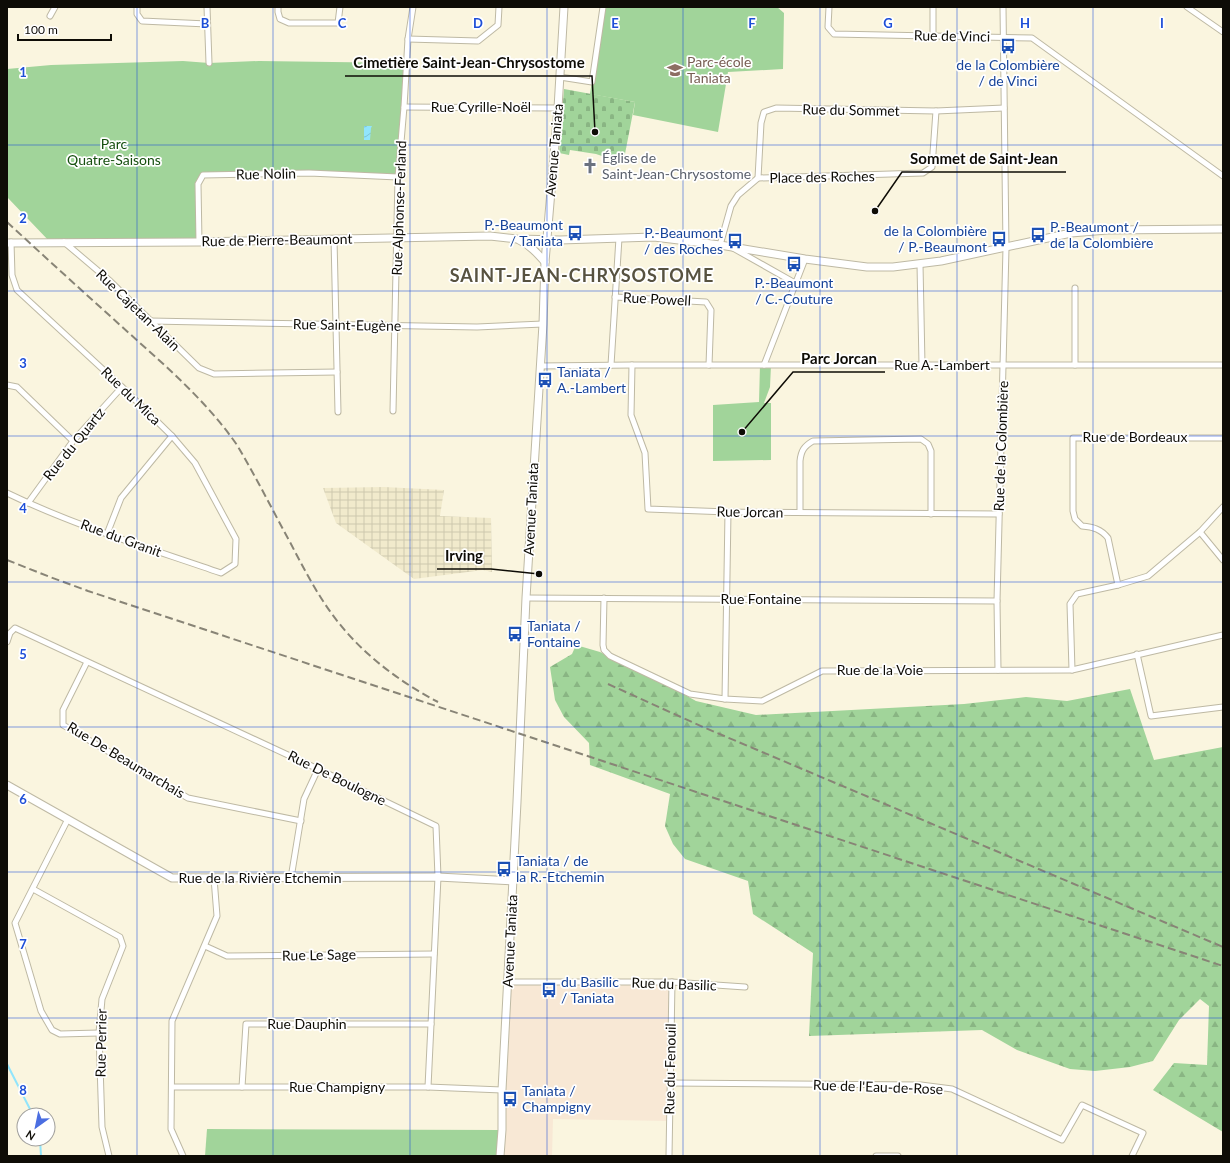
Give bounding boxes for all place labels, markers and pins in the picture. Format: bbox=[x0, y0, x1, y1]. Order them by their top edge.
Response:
bus stop icon: de la Colombière / de Vinci bbox=[999, 37, 1017, 55]
callout: Cimetière Saint-Jean-Chrysostome bbox=[345, 49, 592, 76]
place label: Parc-école Taniata bbox=[687, 53, 751, 86]
place label: de la Colombière / de Vinci bbox=[956, 56, 1060, 89]
school or university icon: Parc-école Taniata bbox=[666, 61, 684, 79]
callout: Sommet de Saint-Jean bbox=[902, 145, 1066, 172]
place label: Église de Saint-Jean-Chrysostome bbox=[602, 149, 751, 182]
church icon: Église de Saint-Jean-Chrysostome bbox=[581, 157, 599, 175]
place label: P.-Beaumont / Taniata bbox=[484, 216, 563, 249]
place label: P.-Beaumont / de la Colombière bbox=[1050, 218, 1153, 251]
place label: de la Colombière / P.-Beaumont bbox=[884, 222, 987, 255]
bus stop icon: P.-Beaumont / Taniata bbox=[566, 224, 584, 242]
place label: P.-Beaumont / des Roches bbox=[644, 224, 723, 257]
bus stop icon: P.-Beaumont / de la Colombière bbox=[1029, 226, 1047, 244]
bus stop icon: de la Colombière / P.-Beaumont bbox=[990, 230, 1008, 248]
bus stop icon: P.-Beaumont / des Roches bbox=[726, 232, 744, 250]
bus stop icon: P.-Beaumont / C.-Couture bbox=[785, 255, 803, 273]
place label: P.-Beaumont / C.-Couture bbox=[755, 274, 833, 307]
callout: Parc Jorcan bbox=[793, 345, 885, 372]
place label: Taniata / A.-Lambert bbox=[557, 363, 626, 396]
bus stop icon: Taniata / A.-Lambert bbox=[536, 371, 554, 389]
callout: Irving bbox=[437, 542, 491, 569]
place label: Taniata / Fontaine bbox=[527, 617, 581, 650]
bus stop icon: Taniata / Fontaine bbox=[506, 625, 524, 643]
place label: Taniata / de la R.-Etchemin bbox=[516, 852, 604, 885]
bus stop icon: Taniata / de la R.-Etchemin bbox=[495, 860, 513, 878]
place label: du Basilic / Taniata bbox=[561, 973, 619, 1006]
bus stop icon: du Basilic / Taniata bbox=[540, 981, 558, 999]
place label: Taniata / Champigny bbox=[522, 1082, 592, 1115]
bus stop icon: Taniata / Champigny bbox=[501, 1090, 519, 1108]

